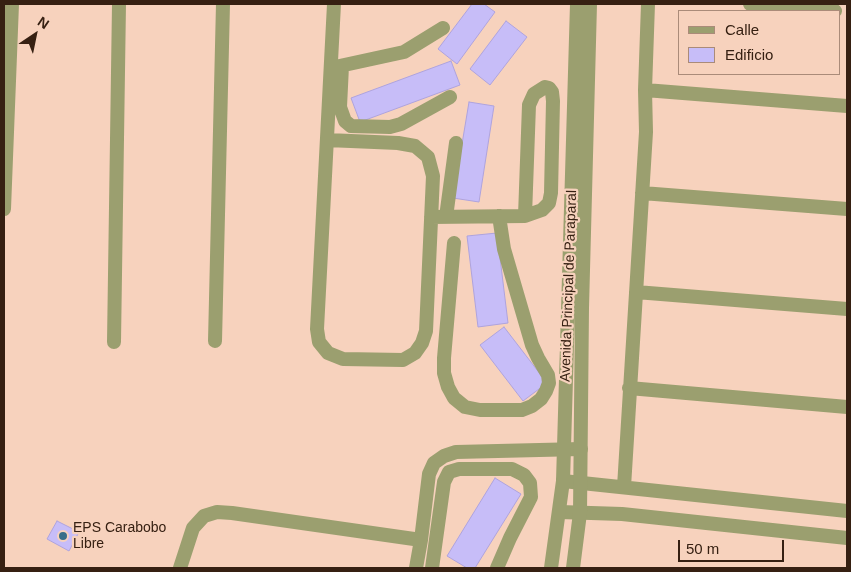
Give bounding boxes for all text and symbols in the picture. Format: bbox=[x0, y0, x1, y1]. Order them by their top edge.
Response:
north arrow bbox=[10, 10, 60, 60]
legend bbox=[678, 10, 841, 75]
text: N bbox=[35, 13, 52, 32]
text: Calle bbox=[725, 21, 759, 38]
text: Edificio bbox=[725, 46, 773, 63]
street label: Avenida Principal de Paraparal bbox=[557, 190, 581, 382]
place label: EPS Carabobo Libre bbox=[73, 520, 166, 552]
marker: EPS Carabobo Libre bbox=[57, 530, 69, 542]
scale bar bbox=[681, 530, 787, 562]
text: 50 m bbox=[686, 540, 719, 557]

